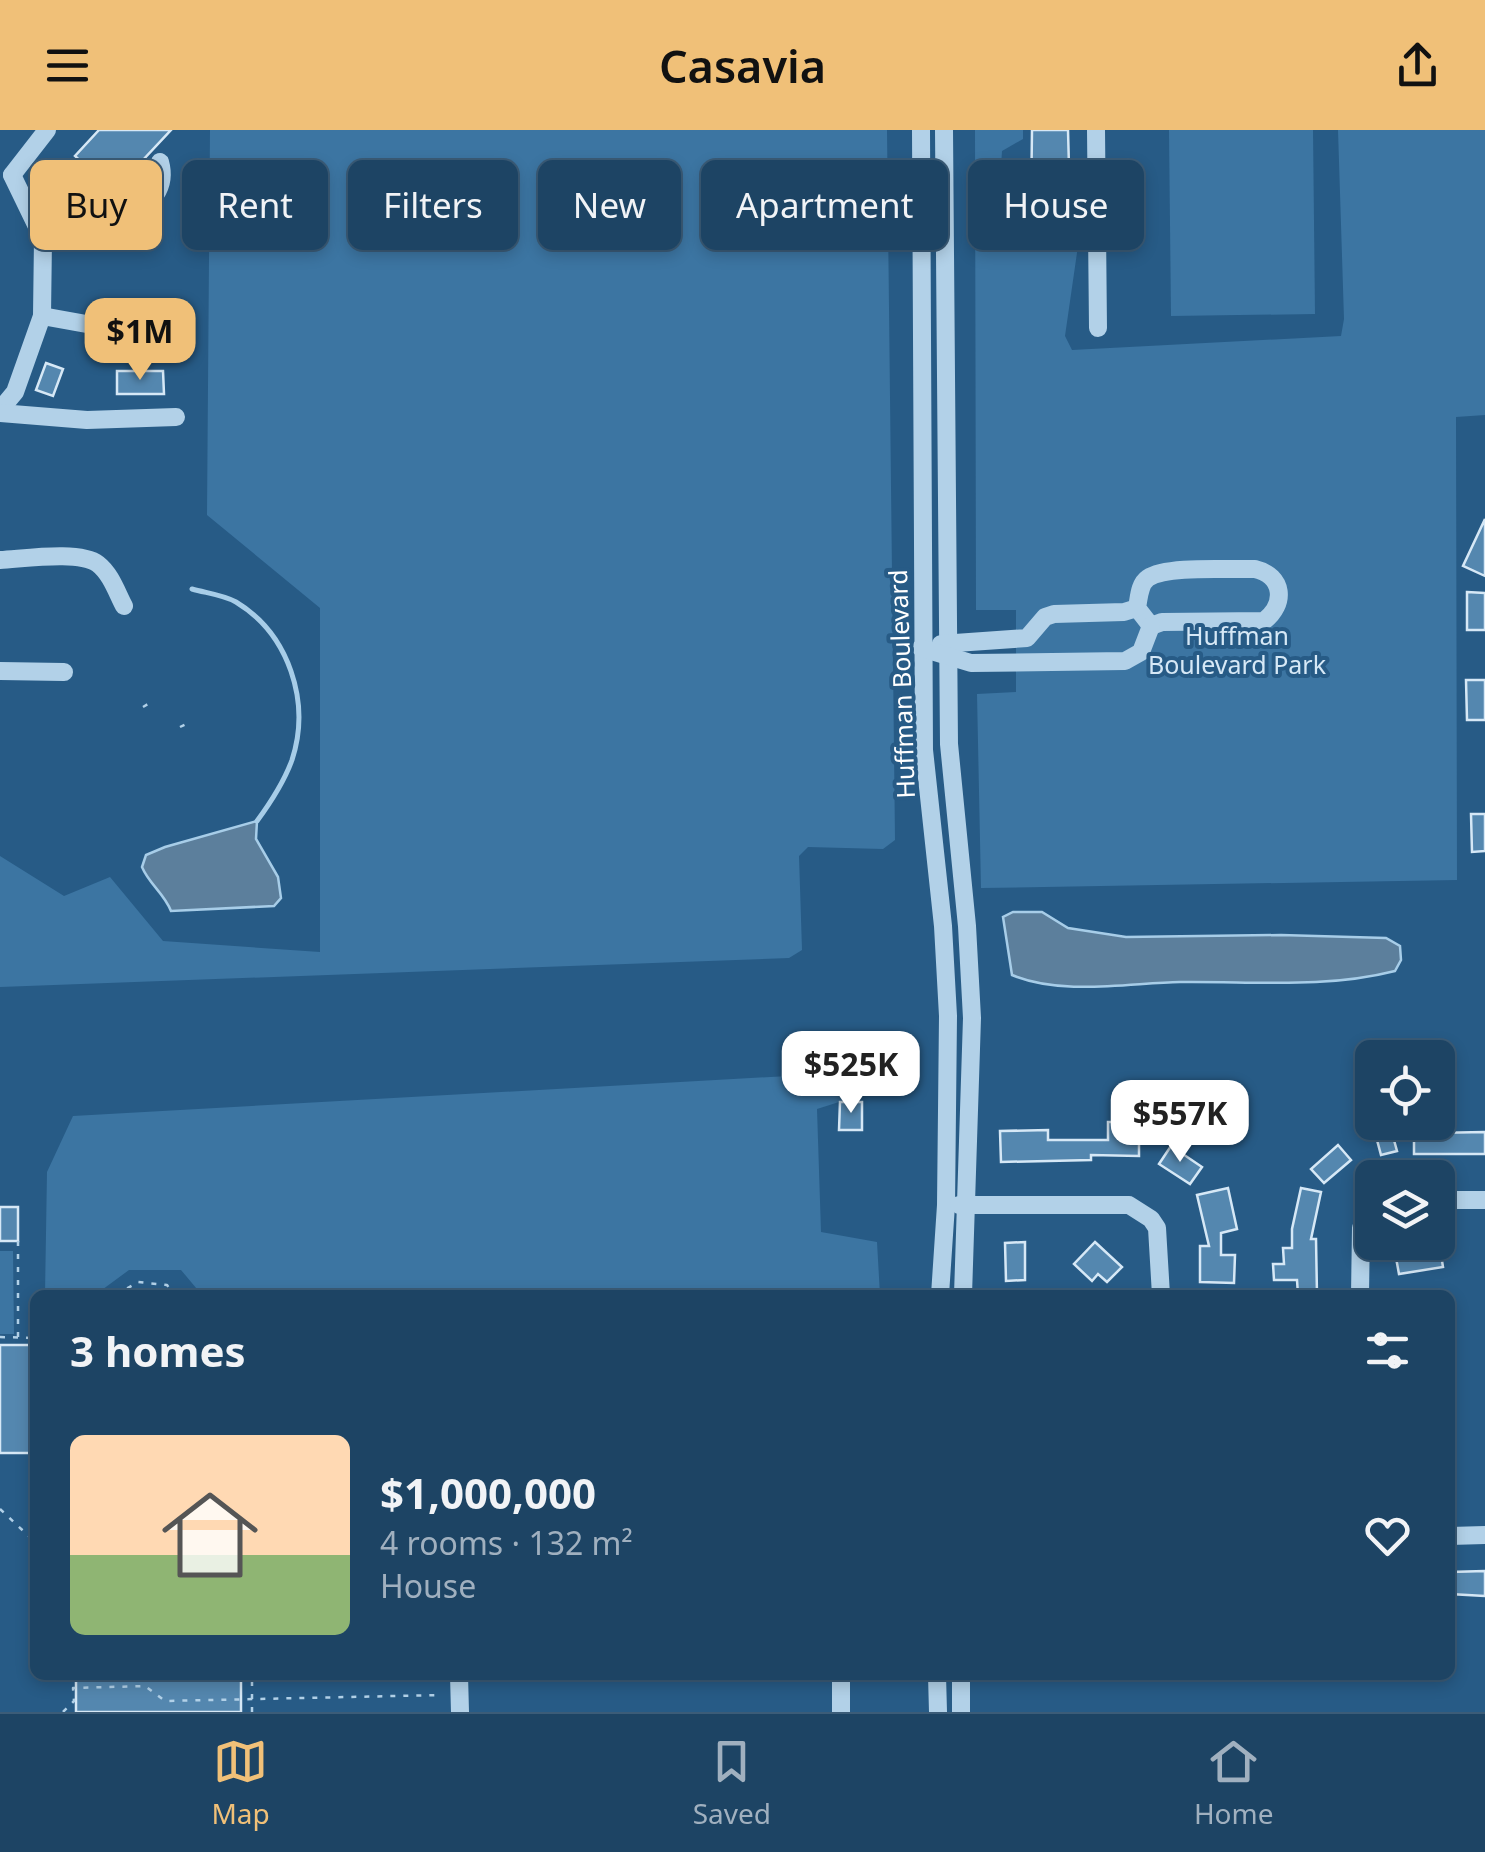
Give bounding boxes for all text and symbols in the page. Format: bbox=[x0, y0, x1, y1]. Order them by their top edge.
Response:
text: Casavia bbox=[659, 35, 826, 96]
icon: menu bbox=[40, 38, 95, 93]
icon: share bbox=[1390, 38, 1445, 93]
chip: Buy bbox=[30, 160, 162, 250]
chip: Rent bbox=[182, 160, 328, 250]
chip: Filters bbox=[348, 160, 518, 250]
chip: New bbox=[538, 160, 681, 250]
chip: Apartment bbox=[701, 160, 948, 250]
chip: House bbox=[968, 160, 1144, 250]
pin: $1M bbox=[92, 298, 188, 383]
text: $1M bbox=[107, 309, 173, 352]
street label: Huffman Boulevard bbox=[880, 569, 922, 799]
park label: Huffman Boulevard Park bbox=[1148, 618, 1327, 681]
pin: $525K bbox=[781, 1031, 921, 1116]
map controls bbox=[1355, 1040, 1455, 1260]
button: locate bbox=[1355, 1040, 1455, 1140]
text: $525K bbox=[804, 1042, 898, 1085]
pin: $557K bbox=[1110, 1080, 1250, 1165]
text: $557K bbox=[1133, 1091, 1227, 1134]
button: layers bbox=[1355, 1160, 1455, 1260]
text: 3 homes bbox=[70, 1322, 246, 1379]
icon: filters bbox=[1360, 1323, 1415, 1378]
text: $1,000,000 bbox=[380, 1464, 596, 1521]
icon: home bbox=[150, 1475, 270, 1595]
icon: heart bbox=[1360, 1508, 1415, 1563]
text: 4 rooms · 132 m² bbox=[380, 1521, 633, 1564]
text: House bbox=[380, 1564, 476, 1607]
tab: Map bbox=[211, 1734, 270, 1832]
tab: Saved bbox=[693, 1734, 771, 1832]
tab: Home bbox=[1194, 1734, 1274, 1832]

